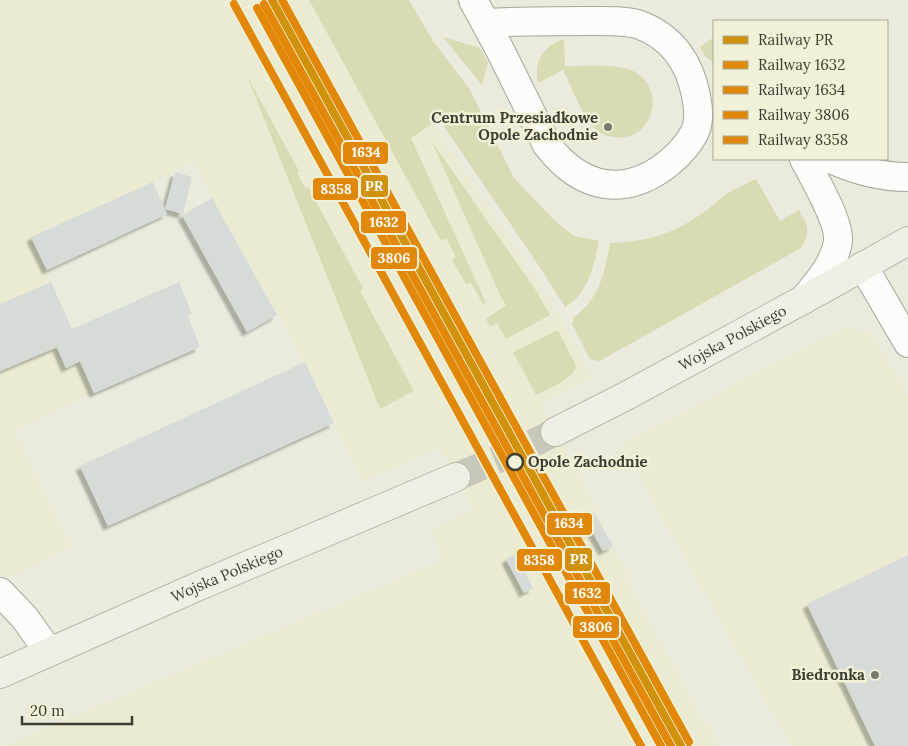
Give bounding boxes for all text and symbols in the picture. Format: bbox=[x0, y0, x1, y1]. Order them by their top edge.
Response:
legend bbox=[713, 20, 888, 160]
text: Railway PR bbox=[758, 30, 834, 49]
text: Railway 1632 bbox=[758, 55, 845, 74]
text: Railway 1634 bbox=[758, 80, 845, 99]
text: Railway 3806 bbox=[758, 105, 849, 124]
place label: Centrum Przesiadkowe Opole Zachodnie bbox=[431, 108, 598, 144]
marker: Centrum Przesiadkowe Opole Zachodnie bbox=[602, 121, 614, 133]
text: Railway 8358 bbox=[758, 130, 848, 149]
line badge: 1634 bbox=[342, 141, 389, 165]
text: 1634 bbox=[351, 143, 381, 161]
line badge: PR bbox=[360, 174, 389, 198]
line badge: 8358 bbox=[312, 177, 359, 201]
text: PR bbox=[365, 177, 384, 195]
text: 8358 bbox=[320, 180, 352, 198]
line badge: 1632 bbox=[360, 210, 407, 234]
text: 1632 bbox=[369, 213, 399, 231]
line badge: 3806 bbox=[370, 246, 418, 270]
text: 3806 bbox=[378, 249, 410, 267]
street label: Wojska Polskiego bbox=[675, 300, 790, 375]
place label: Opole Zachodnie bbox=[528, 452, 648, 471]
marker: Opole Zachodnie bbox=[506, 453, 524, 471]
line badge: 1634 bbox=[546, 512, 593, 536]
text: 1634 bbox=[554, 514, 584, 532]
street label: Wojska Polskiego bbox=[168, 541, 286, 606]
line badge: PR bbox=[564, 547, 593, 572]
line badge: 8358 bbox=[516, 548, 563, 572]
text: PR bbox=[570, 550, 589, 568]
text: 8358 bbox=[523, 551, 555, 569]
line badge: 1632 bbox=[564, 581, 611, 605]
text: 1632 bbox=[572, 584, 602, 602]
line badge: 3806 bbox=[572, 615, 620, 639]
text: 3806 bbox=[580, 618, 612, 636]
place label: Biedronka bbox=[791, 665, 865, 684]
marker: Biedronka bbox=[869, 669, 881, 681]
scale bar bbox=[22, 694, 132, 726]
text: 20 m bbox=[30, 701, 65, 720]

